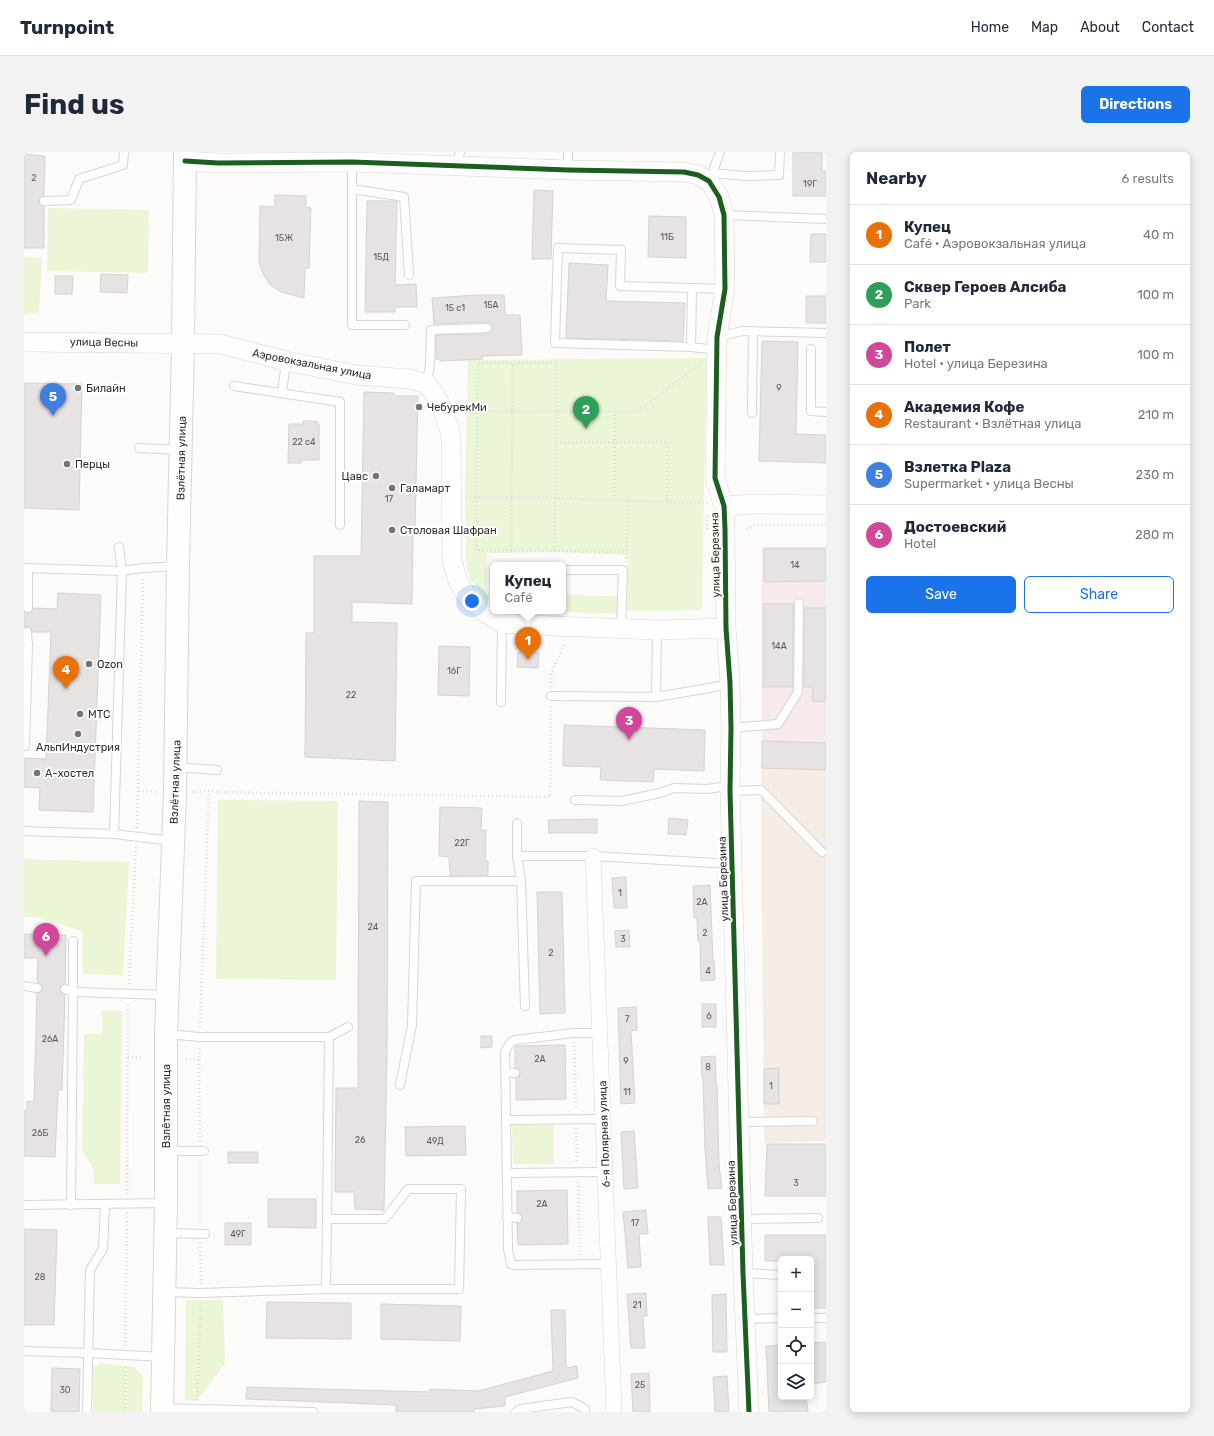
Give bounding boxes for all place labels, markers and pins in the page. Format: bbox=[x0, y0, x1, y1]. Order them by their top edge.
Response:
place label: Билайн bbox=[86, 382, 126, 395]
pin: 5 bbox=[40, 383, 66, 416]
marker: Билайн bbox=[73, 383, 83, 393]
pin: 2 bbox=[573, 396, 599, 429]
place label: ЧебурекМи bbox=[427, 401, 487, 414]
marker: ЧебурекМи bbox=[414, 402, 424, 412]
place label: Перцы bbox=[75, 458, 110, 471]
marker: Перцы bbox=[62, 459, 72, 469]
place label: Цавс bbox=[342, 470, 368, 483]
marker: Цавс bbox=[371, 471, 381, 481]
place label: Галамарт bbox=[400, 482, 450, 495]
marker: Галамарт bbox=[387, 483, 397, 493]
place label: Столовая Шафран bbox=[400, 524, 497, 537]
marker: Столовая Шафран bbox=[387, 525, 397, 535]
pin: 1 bbox=[515, 627, 541, 660]
pin: 4 bbox=[53, 656, 79, 689]
place label: Ozon bbox=[97, 658, 123, 671]
marker: Ozon bbox=[84, 659, 94, 669]
pin: 3 bbox=[616, 707, 642, 740]
place label: МТС bbox=[88, 708, 110, 721]
marker: МТС bbox=[75, 709, 85, 719]
marker: АльпИндустрия bbox=[73, 729, 83, 739]
place label: АльпИндустрия bbox=[36, 741, 120, 754]
place label: А-хостел bbox=[45, 767, 94, 780]
marker: А-хостел bbox=[32, 768, 42, 778]
pin: 6 bbox=[33, 923, 59, 956]

